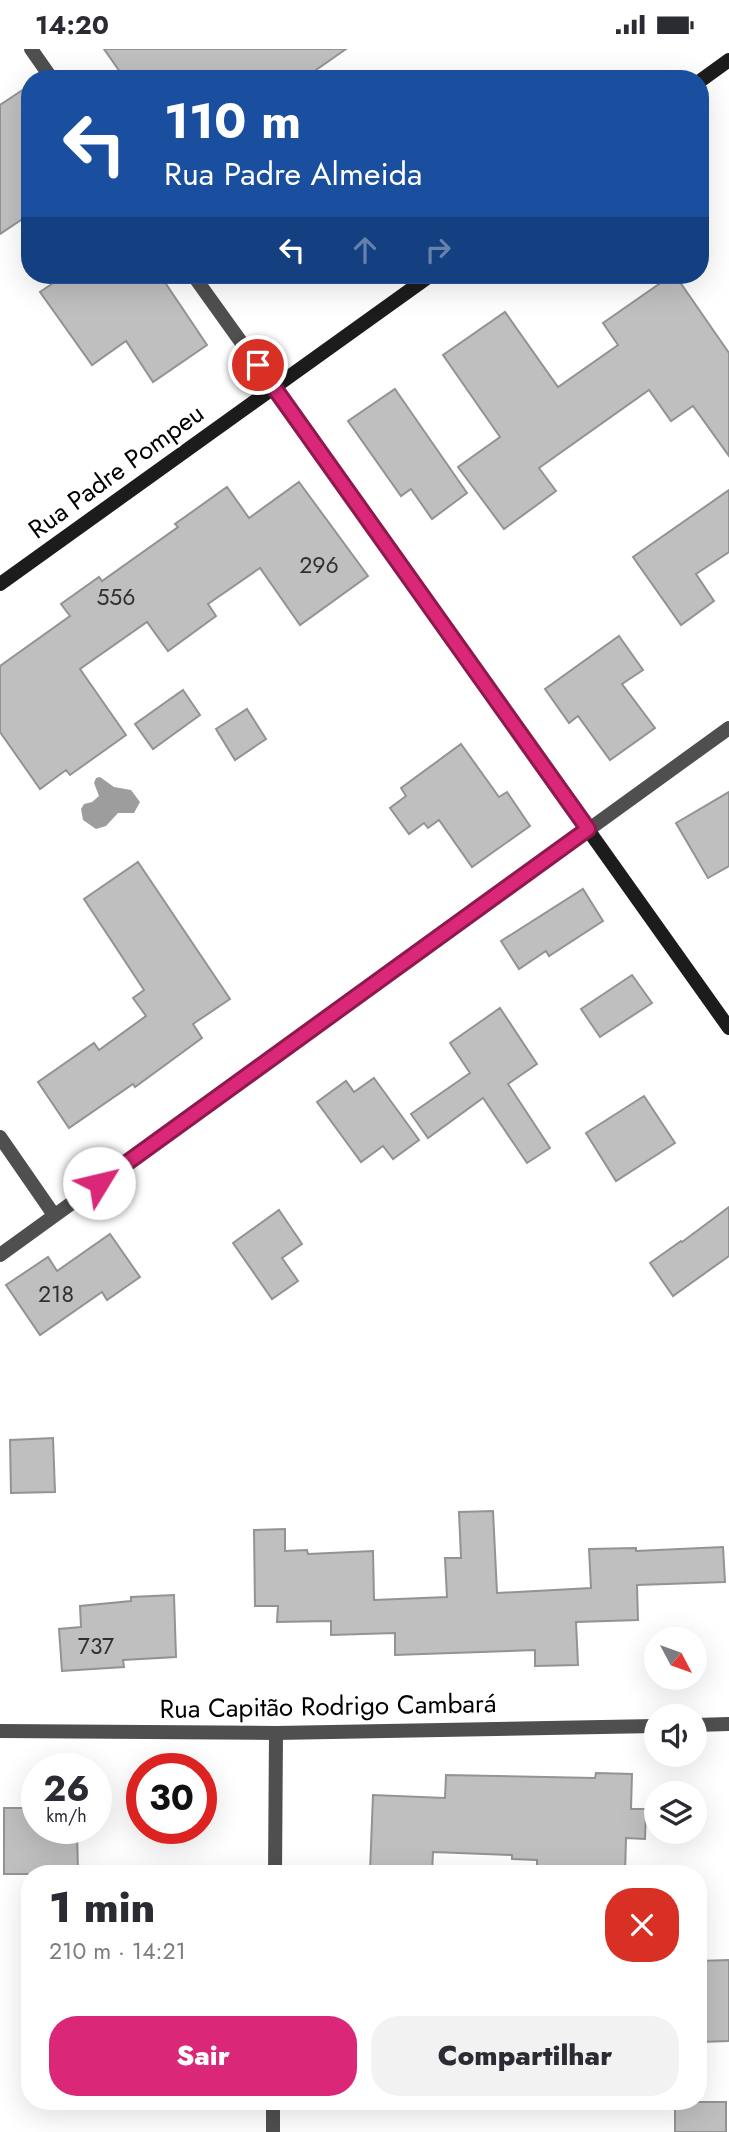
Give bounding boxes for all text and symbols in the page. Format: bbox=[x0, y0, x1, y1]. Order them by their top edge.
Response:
text: 14:20 bbox=[35, 6, 109, 44]
text: 110 m bbox=[164, 86, 301, 156]
icon: left bbox=[49, 98, 140, 189]
text: Rua Padre Almeida bbox=[164, 151, 422, 197]
icon: left bbox=[273, 231, 311, 269]
icon: ahead bbox=[346, 231, 384, 269]
icon: right bbox=[419, 231, 457, 269]
pin bbox=[228, 335, 288, 395]
icon: arrive bbox=[239, 346, 277, 384]
street label: Rua Padre Pompeu bbox=[20, 394, 212, 548]
house number: 296 bbox=[299, 548, 339, 582]
house number: 556 bbox=[96, 580, 136, 614]
position arrow bbox=[62, 1146, 136, 1220]
house number: 218 bbox=[38, 1277, 74, 1311]
north arrow bbox=[644, 1627, 707, 1691]
map controls bbox=[644, 1627, 707, 1844]
house number: 737 bbox=[78, 1629, 114, 1663]
street label: Rua Capitão Rodrigo Cambará bbox=[159, 1684, 497, 1728]
button: sound bbox=[644, 1704, 707, 1767]
speed limit sign: 30 bbox=[126, 1753, 217, 1844]
text: 26 bbox=[43, 1764, 90, 1814]
button: layers bbox=[644, 1781, 707, 1844]
text: km/h bbox=[46, 1803, 87, 1829]
text: 1 min bbox=[49, 1877, 155, 1938]
button: close bbox=[605, 1888, 679, 1962]
text: 210 m · 14:21 bbox=[49, 1934, 186, 1968]
button: Sair bbox=[49, 2016, 357, 2096]
button: Compartilhar bbox=[371, 2016, 679, 2096]

